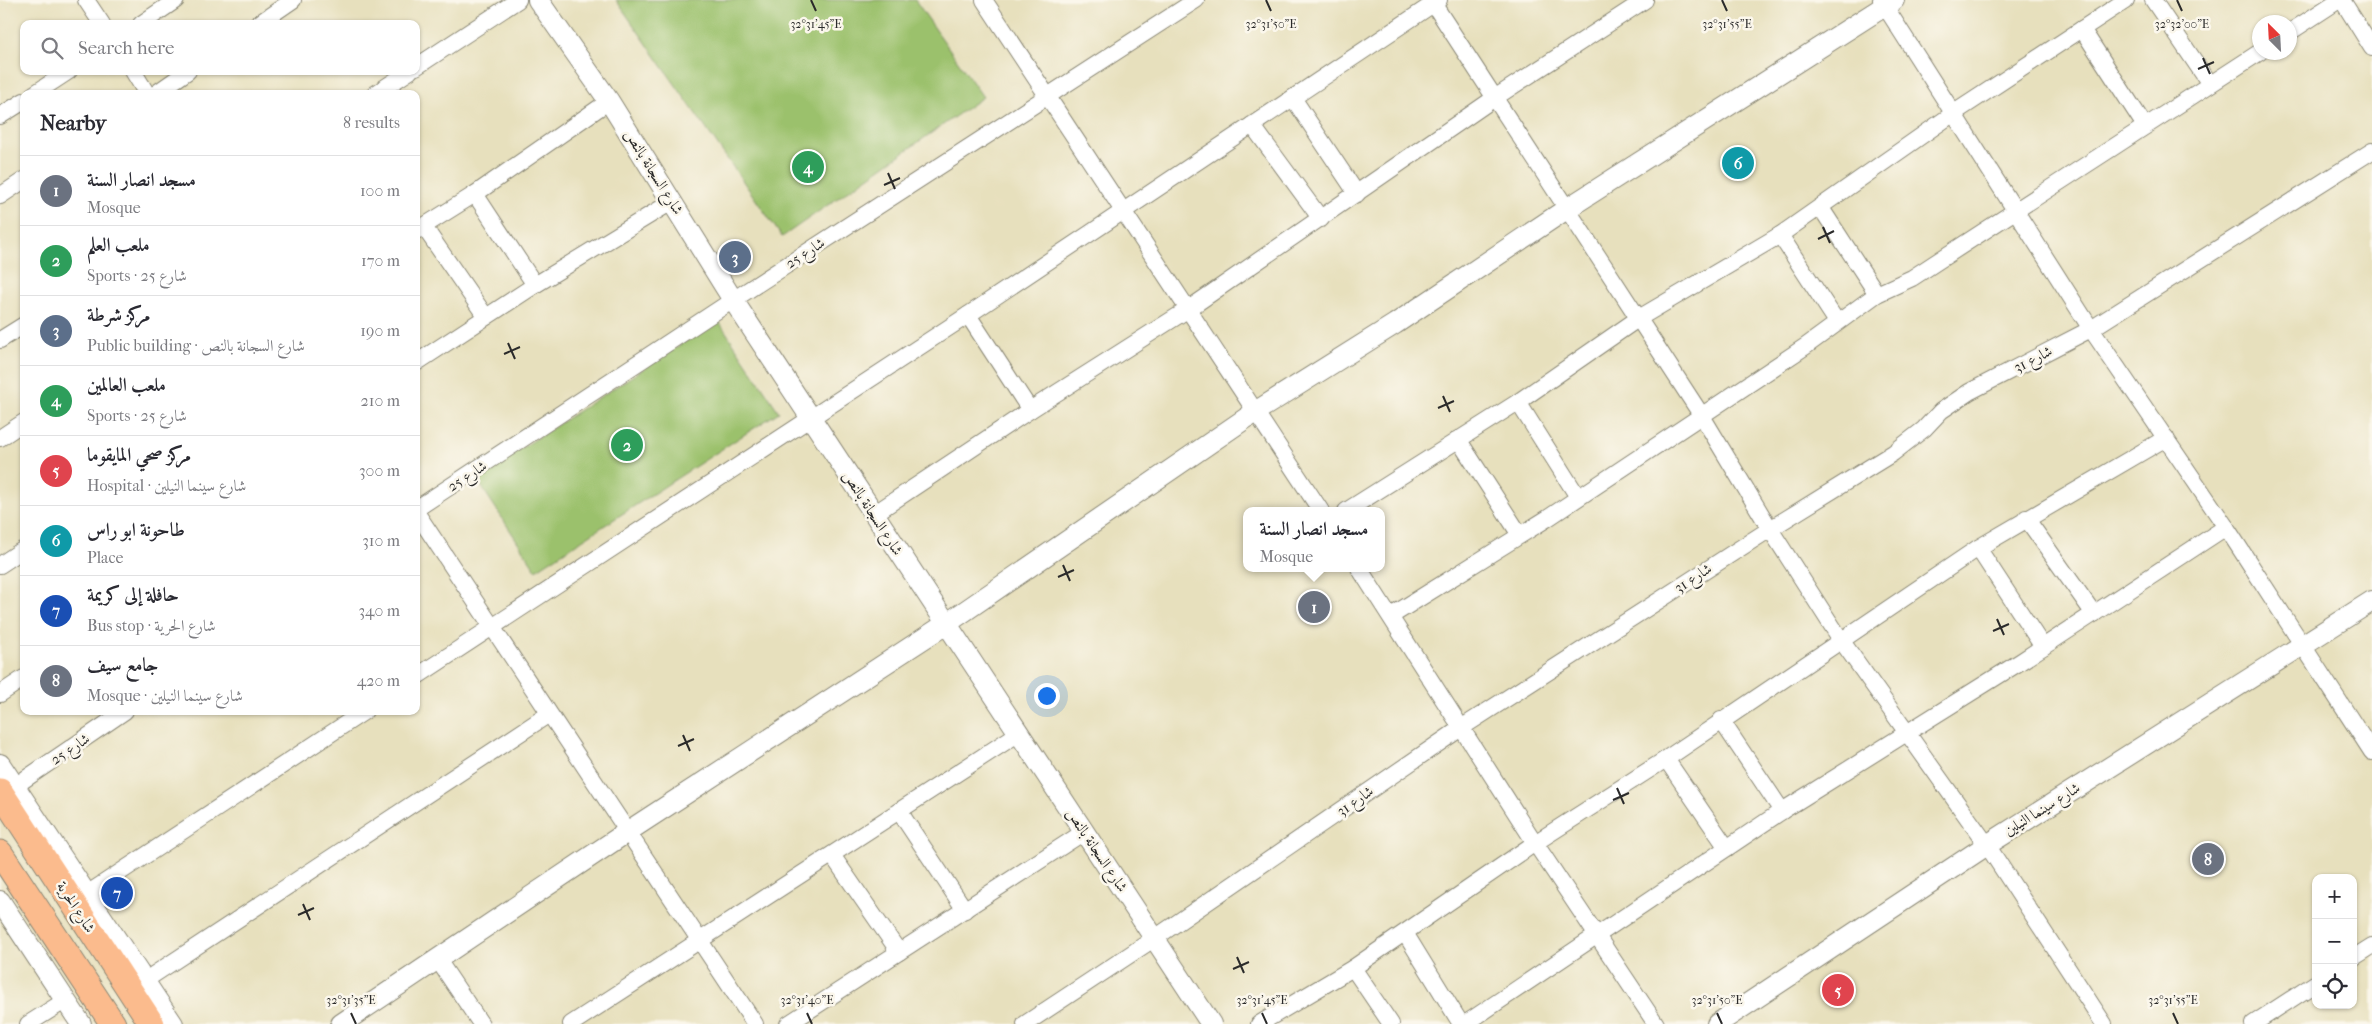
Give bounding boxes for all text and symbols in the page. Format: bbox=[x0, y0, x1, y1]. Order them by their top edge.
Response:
north arrow bbox=[2252, 15, 2297, 60]
text: 32°31'45"E bbox=[790, 17, 842, 31]
text: 32°31'50"E bbox=[1246, 17, 1297, 31]
text: 32°31'55"E bbox=[1702, 17, 1752, 31]
text: 32°32'00"E bbox=[2155, 17, 2209, 31]
search box bbox=[20, 20, 420, 75]
icon: search bbox=[38, 34, 66, 62]
text: Search here bbox=[78, 37, 174, 59]
text: Nearby bbox=[40, 111, 106, 135]
text: 8 results bbox=[343, 113, 400, 132]
street label: شارع السجانة بالنص bbox=[617, 126, 687, 220]
pin: 6 bbox=[1722, 144, 1754, 182]
pin: 4 bbox=[792, 148, 824, 186]
text: مسجد انصار السنة bbox=[87, 169, 196, 191]
text: 1 bbox=[53, 181, 59, 200]
text: 100 m bbox=[360, 181, 400, 200]
text: Mosque bbox=[87, 198, 141, 217]
text: ملعب العلم bbox=[87, 234, 150, 256]
street label: شارع 25 bbox=[782, 234, 830, 276]
pin: 3 bbox=[719, 238, 751, 276]
text: 2 bbox=[52, 251, 60, 270]
text: 170 m bbox=[361, 251, 400, 270]
text: Sports · شارع 25 bbox=[87, 266, 187, 285]
text: مركز شرطة bbox=[87, 304, 150, 326]
text: 3 bbox=[53, 321, 59, 340]
text: 190 m bbox=[360, 321, 400, 340]
text: Public building · شارع السجانة بالنص bbox=[87, 336, 305, 355]
street label: شارع 31 bbox=[2011, 342, 2057, 380]
text: ملعب العالمين bbox=[87, 374, 166, 396]
text: 4 bbox=[51, 391, 61, 410]
text: 210 m bbox=[361, 391, 400, 410]
text: Sports · شارع 25 bbox=[87, 406, 187, 425]
pin: 2 bbox=[611, 426, 643, 464]
text: مركز صحي المايقوما bbox=[87, 444, 191, 466]
street label: شارع 25 bbox=[444, 457, 492, 499]
text: 5 bbox=[53, 461, 59, 480]
text: 300 m bbox=[359, 461, 400, 480]
street label: شارع السجانة بالنص bbox=[836, 467, 907, 561]
text: Hospital · شارع سينما النيلين bbox=[87, 476, 246, 495]
popup bbox=[1243, 507, 1385, 572]
text: مسجد انصار السنة bbox=[1260, 518, 1368, 540]
text: طاحونة ابو راس bbox=[87, 519, 185, 541]
text: 6 bbox=[52, 531, 60, 550]
text: 310 m bbox=[362, 531, 400, 550]
text: Mosque bbox=[1260, 547, 1313, 566]
text: Place bbox=[87, 548, 123, 567]
street label: شارع 31 bbox=[1671, 559, 1717, 600]
text: حافلة إلى كريمة bbox=[87, 584, 179, 606]
pin: 1 bbox=[1298, 588, 1330, 626]
text: 7 bbox=[52, 601, 60, 620]
text: 340 m bbox=[358, 601, 400, 620]
text: Bus stop · شارع الحرية bbox=[87, 616, 216, 635]
text: جامع سيف bbox=[87, 654, 158, 676]
text: 8 bbox=[52, 671, 60, 690]
text: 420 m bbox=[357, 671, 400, 690]
your location bbox=[1034, 683, 1060, 709]
text: Mosque · شارع سينما النيلين bbox=[87, 686, 243, 705]
street label: شارع 25 bbox=[47, 729, 95, 772]
street label: شارع سينما النيلين bbox=[2001, 779, 2085, 843]
street label: شارع 31 bbox=[1333, 782, 1379, 823]
street label: شارع السجانة بالنص bbox=[1059, 805, 1132, 898]
pin: 8 bbox=[2192, 840, 2224, 878]
pin: 7 bbox=[101, 874, 133, 912]
map controls bbox=[2312, 874, 2357, 1009]
button: + bbox=[2312, 874, 2357, 919]
street label: شارع الحرية bbox=[49, 878, 99, 938]
button: − bbox=[2312, 919, 2357, 964]
button: locate bbox=[2312, 964, 2357, 1009]
pin: 5 bbox=[1822, 971, 1854, 1009]
text: 32°31'35"E bbox=[326, 993, 376, 1007]
text: 32°31'40"E bbox=[781, 993, 833, 1007]
text: 32°31'45"E bbox=[1236, 993, 1288, 1007]
text: 32°31'50"E bbox=[1692, 993, 1743, 1007]
text: 32°31'55"E bbox=[2148, 993, 2198, 1007]

